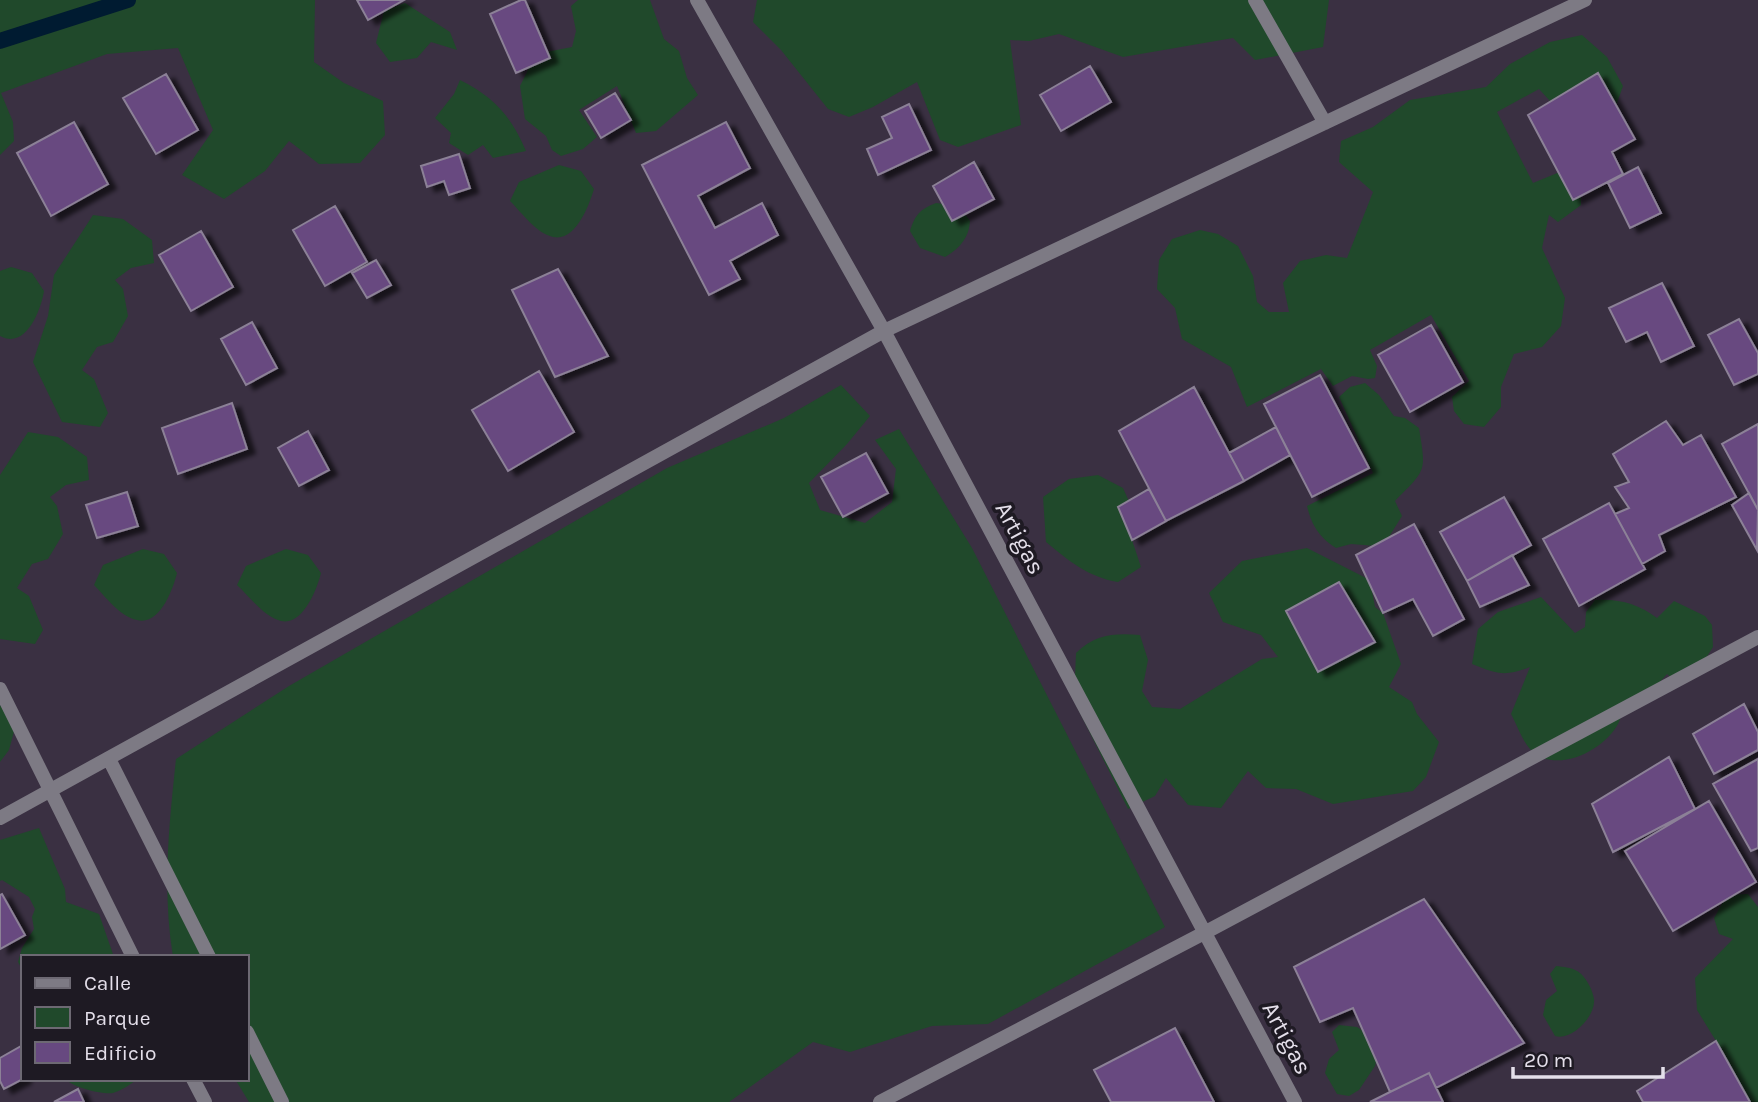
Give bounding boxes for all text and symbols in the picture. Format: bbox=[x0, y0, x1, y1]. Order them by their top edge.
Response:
street label: Artigas bbox=[989, 497, 1051, 579]
legend bbox=[21, 955, 248, 1081]
text: Calle bbox=[84, 971, 131, 995]
street label: Artigas bbox=[1256, 997, 1318, 1079]
text: Parque bbox=[84, 1006, 151, 1030]
scale bar bbox=[1513, 1036, 1664, 1080]
text: Edificio bbox=[84, 1041, 157, 1065]
text: 20 m bbox=[1524, 1048, 1573, 1072]

